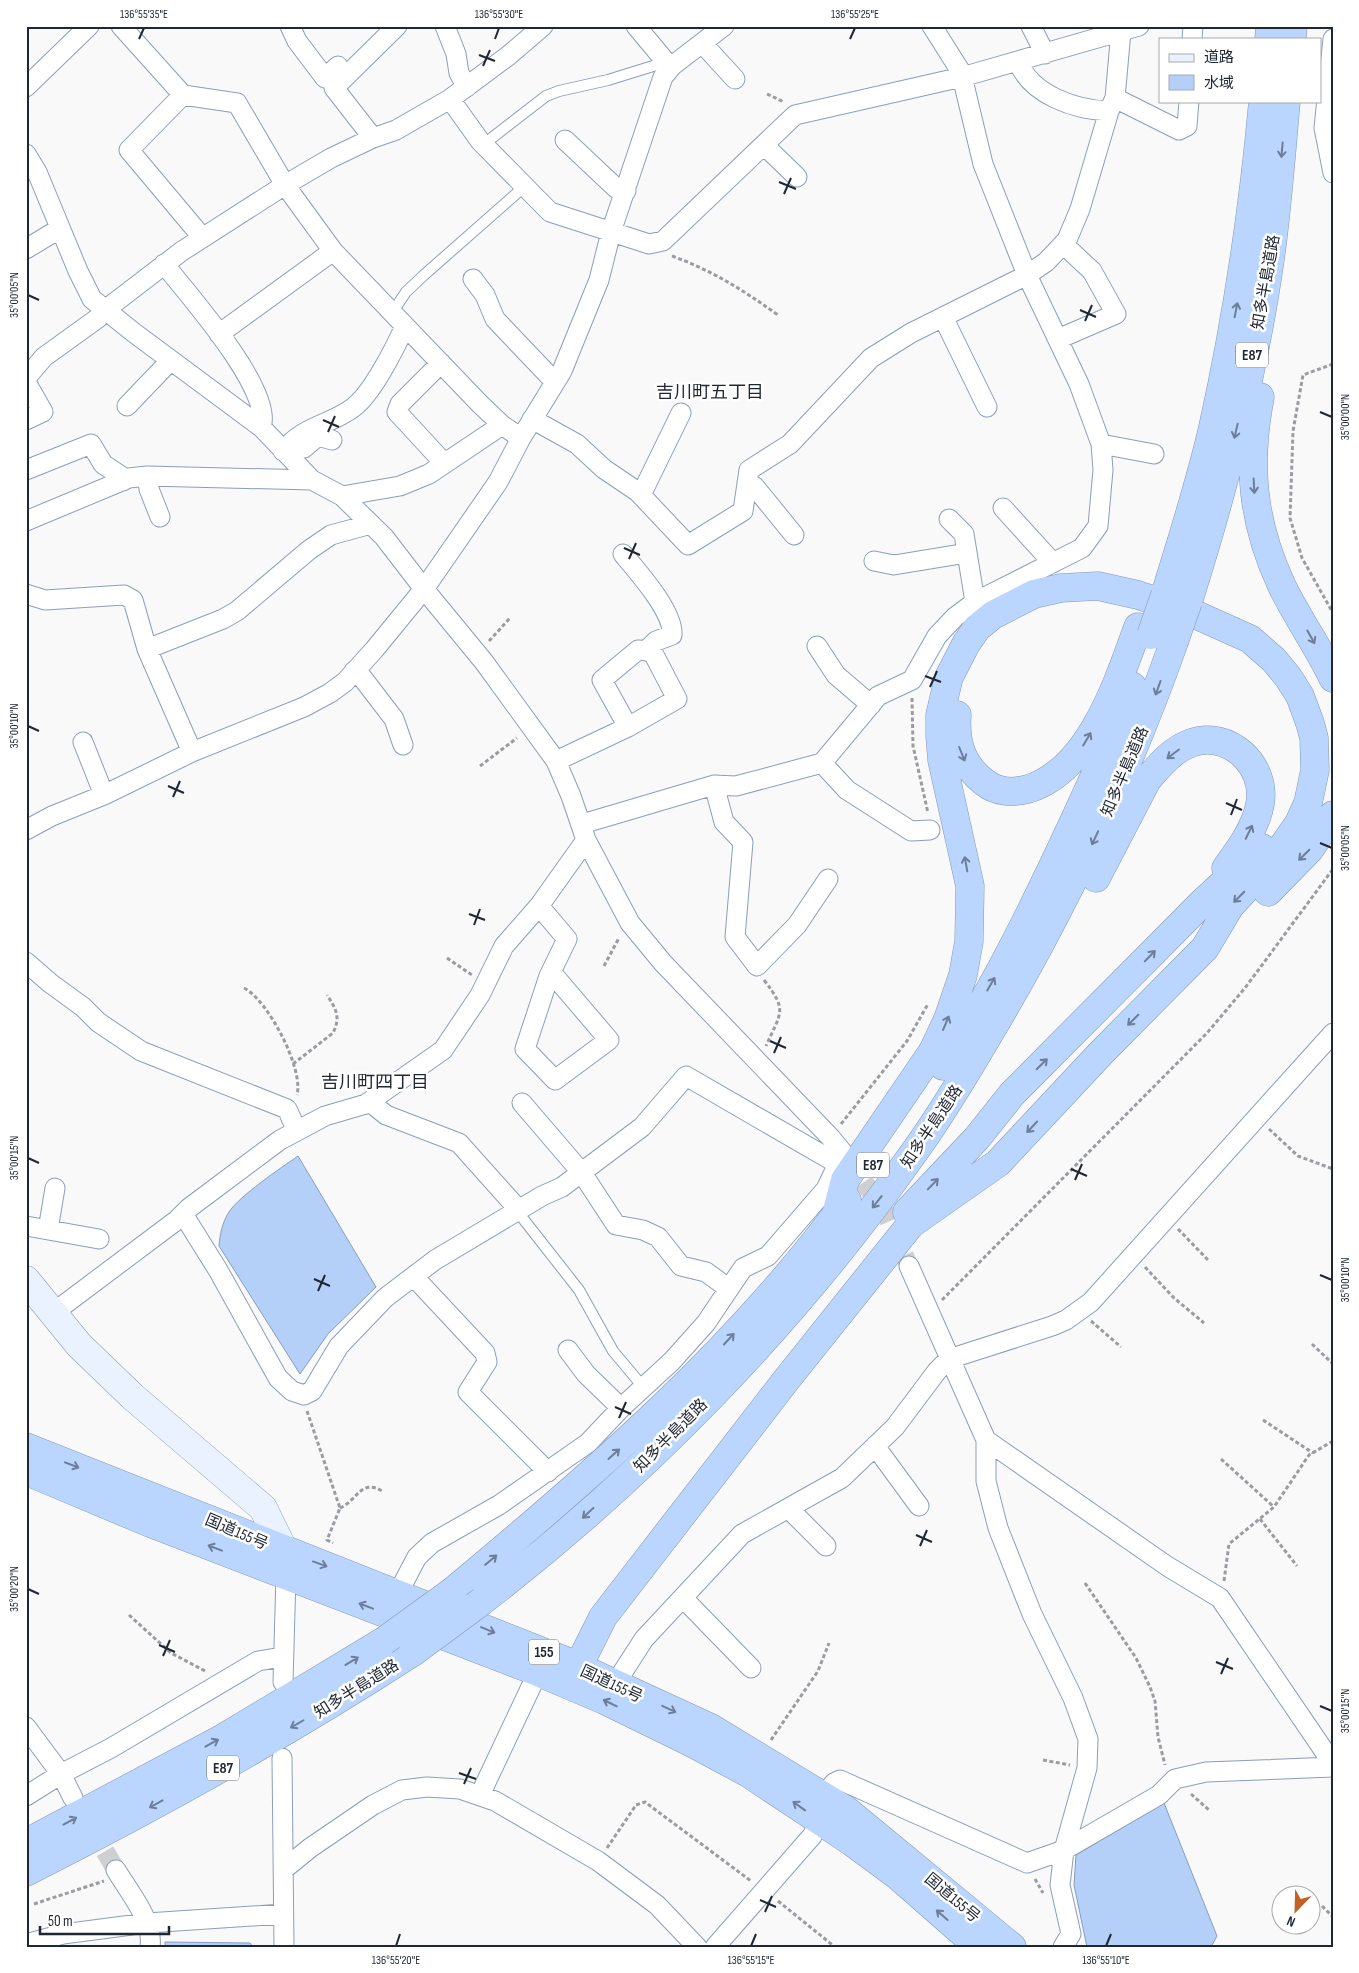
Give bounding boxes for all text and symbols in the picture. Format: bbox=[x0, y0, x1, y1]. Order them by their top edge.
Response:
text: 136°55'35"E bbox=[120, 7, 168, 22]
text: 136°55'30"E bbox=[475, 7, 523, 22]
text: 136°55'25"E bbox=[831, 7, 879, 22]
legend bbox=[1159, 38, 1322, 102]
text: 道路 bbox=[1204, 48, 1234, 67]
text: 水域 bbox=[1204, 74, 1234, 93]
one-way arrow bbox=[1277, 142, 1287, 158]
street label: 知多半島道路 bbox=[1249, 233, 1284, 331]
text: 35°00'05"N bbox=[7, 272, 22, 318]
one-way arrow bbox=[1232, 303, 1241, 319]
road number: E87 bbox=[1236, 342, 1268, 368]
district label: 吉川町五丁目 bbox=[656, 382, 764, 403]
text: 35°00'00"N bbox=[1338, 394, 1353, 440]
one-way arrow bbox=[1230, 422, 1240, 438]
one-way arrow bbox=[1249, 478, 1258, 494]
one-way arrow bbox=[1306, 629, 1316, 644]
one-way arrow bbox=[1153, 680, 1162, 695]
text: 35°00'10"N bbox=[7, 703, 22, 749]
street label: 知多半島道路 bbox=[1098, 724, 1153, 819]
one-way arrow bbox=[1083, 732, 1093, 746]
one-way arrow bbox=[958, 747, 967, 762]
one-way arrow bbox=[1166, 749, 1180, 759]
one-way arrow bbox=[1245, 825, 1254, 840]
text: 35°00'05"N bbox=[1338, 825, 1353, 871]
one-way arrow bbox=[1090, 830, 1099, 845]
one-way arrow bbox=[1299, 848, 1311, 860]
one-way arrow bbox=[961, 857, 971, 873]
one-way arrow bbox=[1233, 891, 1245, 903]
one-way arrow bbox=[1143, 950, 1156, 962]
one-way arrow bbox=[987, 978, 997, 992]
one-way arrow bbox=[1127, 1014, 1140, 1026]
one-way arrow bbox=[941, 1016, 951, 1031]
one-way arrow bbox=[1036, 1058, 1049, 1070]
district label: 吉川町四丁目 bbox=[321, 1072, 429, 1093]
street label: 知多半島道路 bbox=[898, 1082, 967, 1172]
one-way arrow bbox=[1026, 1120, 1038, 1133]
text: 35°00'15"N bbox=[7, 1136, 22, 1180]
road number: E87 bbox=[857, 1152, 889, 1178]
one-way arrow bbox=[927, 1178, 939, 1190]
one-way arrow bbox=[872, 1195, 883, 1208]
text: 35°00'10"N bbox=[1338, 1257, 1353, 1303]
one-way arrow bbox=[723, 1333, 735, 1345]
street label: 知多半島道路 bbox=[630, 1395, 712, 1477]
one-way arrow bbox=[607, 1448, 620, 1459]
one-way arrow bbox=[64, 1460, 79, 1470]
one-way arrow bbox=[582, 1507, 595, 1519]
street label: 国道155号 bbox=[202, 1511, 271, 1554]
one-way arrow bbox=[208, 1543, 223, 1552]
one-way arrow bbox=[484, 1555, 497, 1566]
one-way arrow bbox=[312, 1560, 327, 1569]
text: 35°00'20"N bbox=[7, 1566, 22, 1612]
one-way arrow bbox=[359, 1601, 375, 1610]
one-way arrow bbox=[480, 1625, 495, 1635]
road number: 155 bbox=[529, 1640, 559, 1664]
one-way arrow bbox=[345, 1655, 359, 1665]
street label: 知多半島道路 bbox=[311, 1656, 403, 1723]
street label: 国道155号 bbox=[577, 1662, 645, 1707]
text: 35°00'15"N bbox=[1338, 1689, 1353, 1733]
one-way arrow bbox=[603, 1698, 618, 1708]
one-way arrow bbox=[661, 1704, 676, 1714]
one-way arrow bbox=[291, 1720, 305, 1730]
one-way arrow bbox=[205, 1738, 219, 1748]
road number: E87 bbox=[207, 1756, 239, 1780]
one-way arrow bbox=[148, 1799, 163, 1809]
one-way arrow bbox=[793, 1801, 806, 1812]
one-way arrow bbox=[62, 1816, 77, 1826]
street label: 国道155号 bbox=[920, 1870, 984, 1927]
north arrow bbox=[1272, 1886, 1322, 1936]
scale bar bbox=[40, 1903, 169, 1935]
one-way arrow bbox=[936, 1910, 949, 1921]
text: 50 m bbox=[48, 1912, 73, 1931]
text: N bbox=[1284, 1912, 1298, 1931]
text: 136°55'20"E bbox=[372, 1953, 420, 1968]
text: 136°55'15"E bbox=[727, 1953, 775, 1968]
text: 136°55'10"E bbox=[1082, 1953, 1130, 1968]

